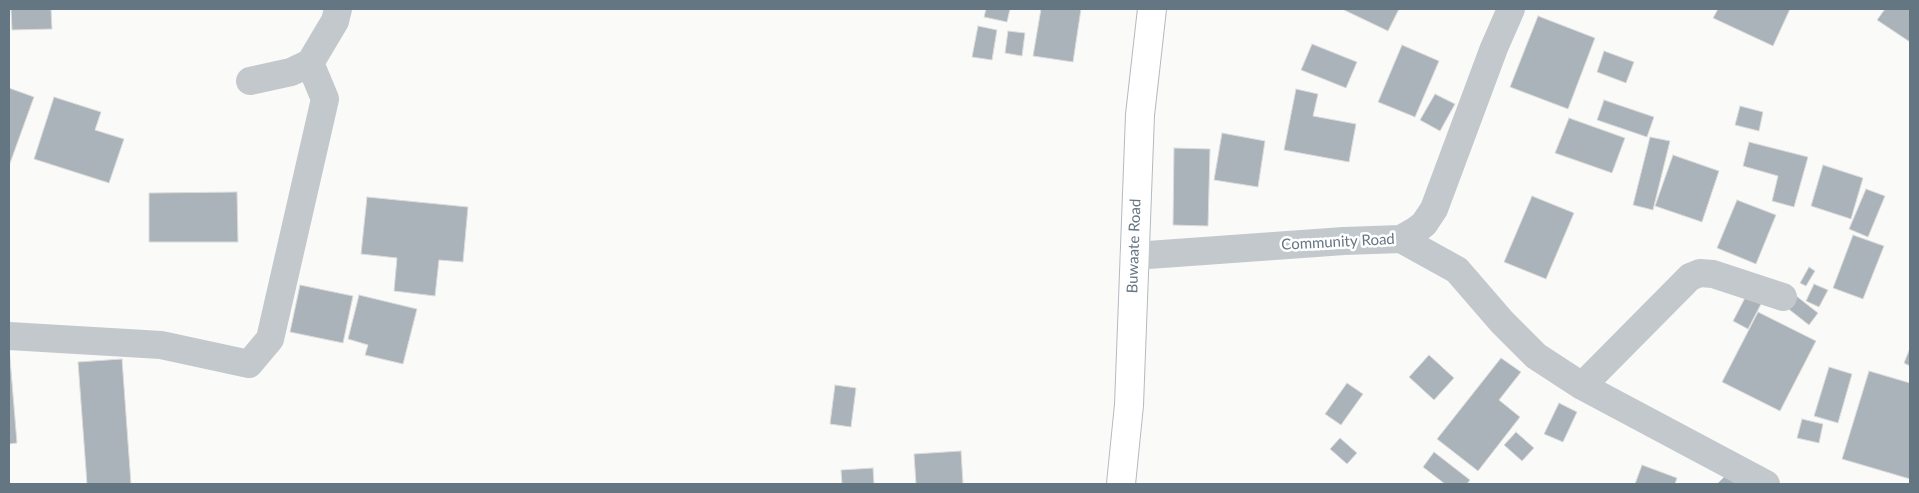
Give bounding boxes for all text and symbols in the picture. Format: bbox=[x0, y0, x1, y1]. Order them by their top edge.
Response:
street label: Buwaate Road bbox=[1123, 198, 1145, 294]
street label: Community Road bbox=[1281, 230, 1395, 254]

